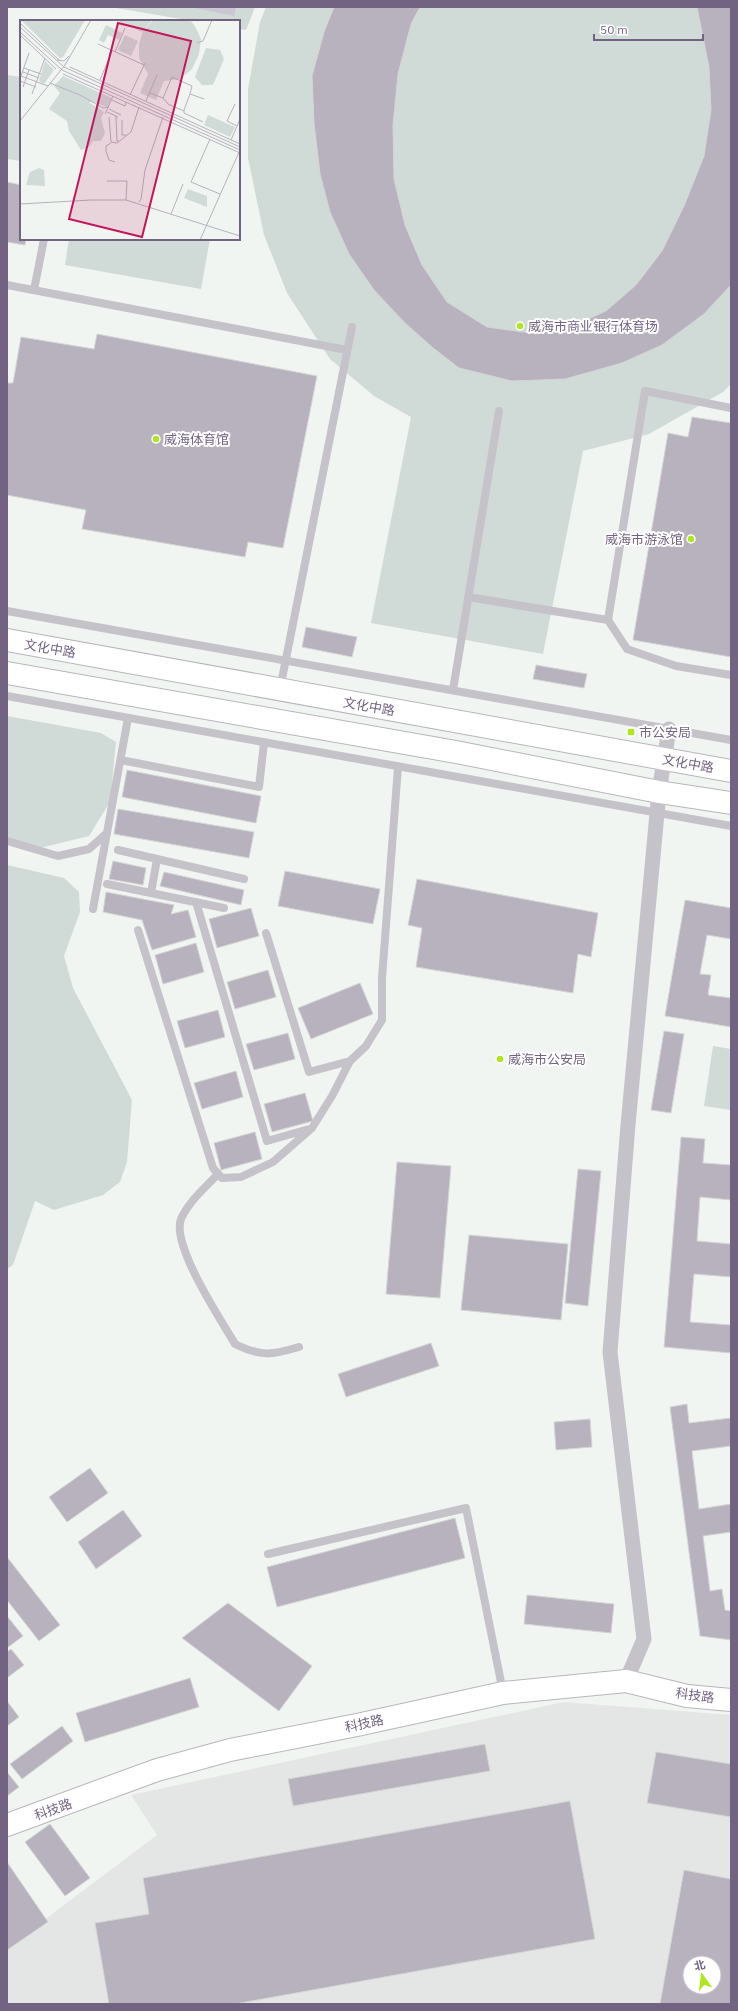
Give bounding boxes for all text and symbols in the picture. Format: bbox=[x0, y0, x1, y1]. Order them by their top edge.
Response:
scale bar bbox=[594, 16, 703, 42]
inset map bbox=[20, 20, 240, 240]
text: 50 m bbox=[600, 22, 628, 37]
place label: 威海市商业银行体育场 bbox=[528, 318, 658, 335]
marker: 威海市商业银行体育场 bbox=[515, 321, 525, 331]
place label: 威海体育馆 bbox=[164, 431, 229, 448]
marker: 威海体育馆 bbox=[151, 434, 161, 444]
place label: 威海市游泳馆 bbox=[605, 531, 683, 548]
marker: 威海市游泳馆 bbox=[686, 534, 696, 544]
street label: 文化中路 bbox=[23, 636, 77, 661]
street label: 文化中路 bbox=[342, 694, 396, 719]
place label: 市公安局 bbox=[639, 724, 691, 741]
marker: 市公安局 bbox=[626, 727, 636, 737]
street label: 文化中路 bbox=[661, 751, 715, 776]
place label: 威海市公安局 bbox=[508, 1051, 586, 1068]
marker: 威海市公安局 bbox=[495, 1054, 505, 1064]
street label: 科技路 bbox=[674, 1684, 715, 1707]
street label: 科技路 bbox=[343, 1711, 385, 1736]
street label: 科技路 bbox=[32, 1795, 74, 1824]
north arrow bbox=[682, 1955, 722, 1995]
text: 北 bbox=[693, 1957, 707, 1973]

